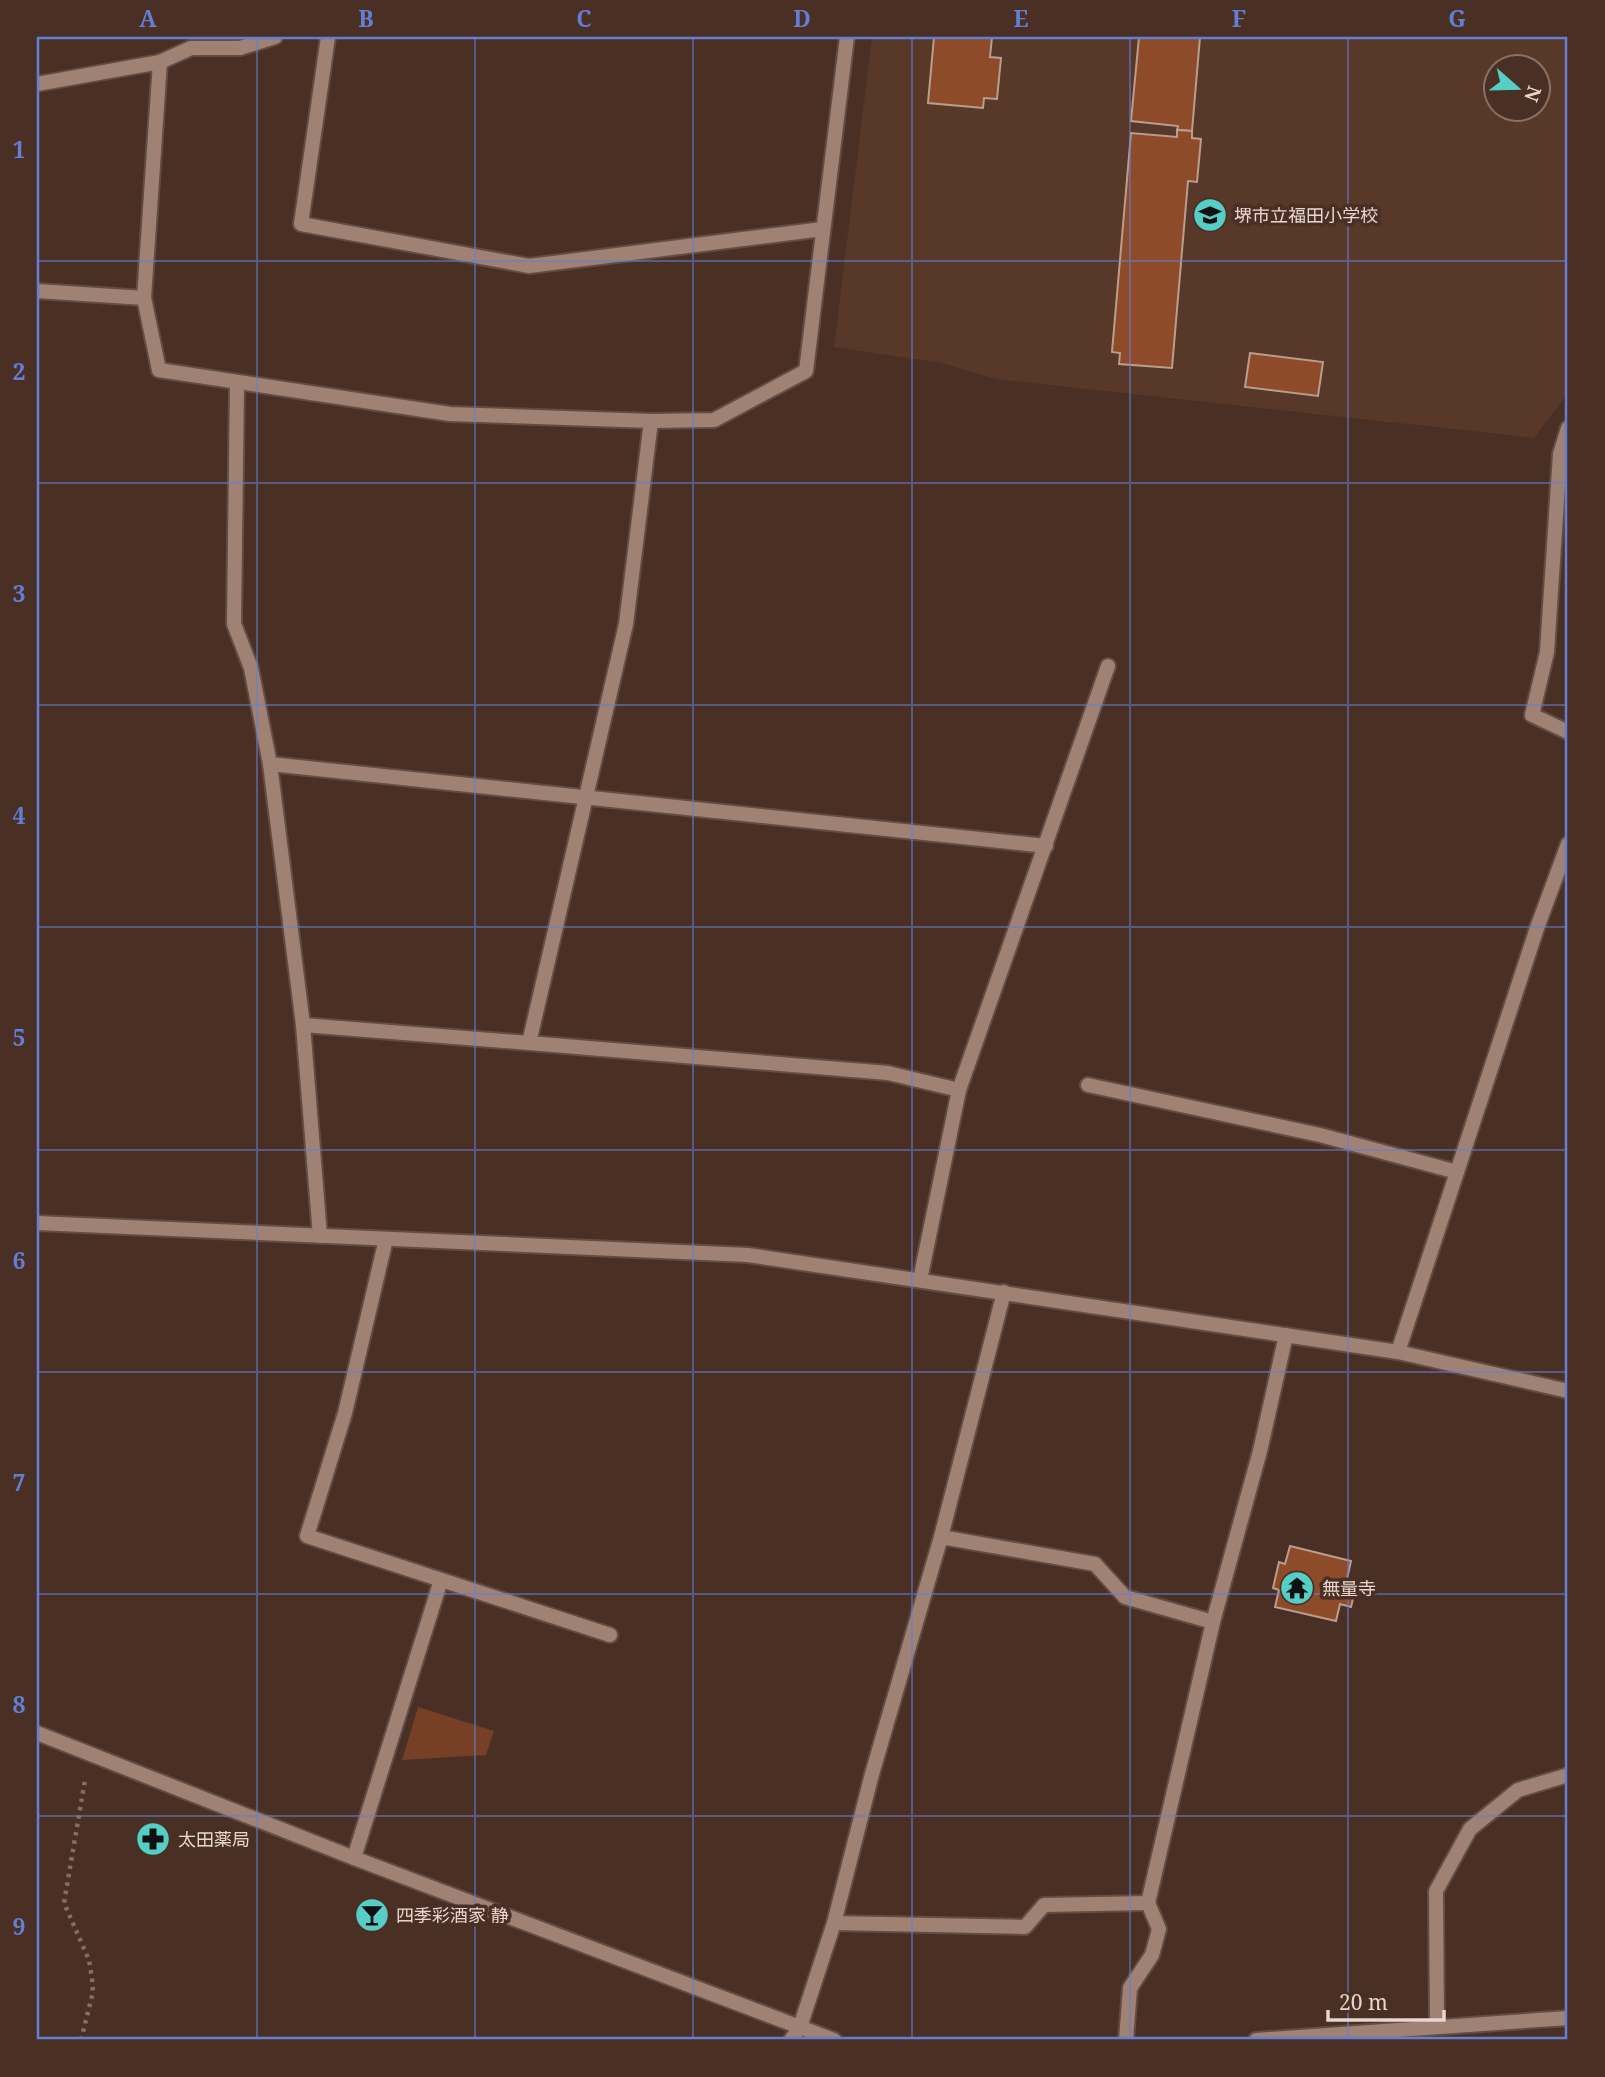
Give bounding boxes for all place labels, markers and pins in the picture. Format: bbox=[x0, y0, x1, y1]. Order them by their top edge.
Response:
school or university icon: 堺市立福田小学校 bbox=[1191, 196, 1229, 234]
place label: 堺市立福田小学校 bbox=[1234, 203, 1378, 227]
temple icon: 無量寺 bbox=[1278, 1569, 1316, 1607]
place label: 無量寺 bbox=[1322, 1576, 1376, 1600]
pharmacy icon: 太田薬局 bbox=[134, 1820, 172, 1858]
place label: 太田薬局 bbox=[178, 1827, 250, 1851]
bar icon: 四季彩酒家 静 bbox=[353, 1896, 391, 1934]
place label: 四季彩酒家 静 bbox=[396, 1903, 509, 1927]

